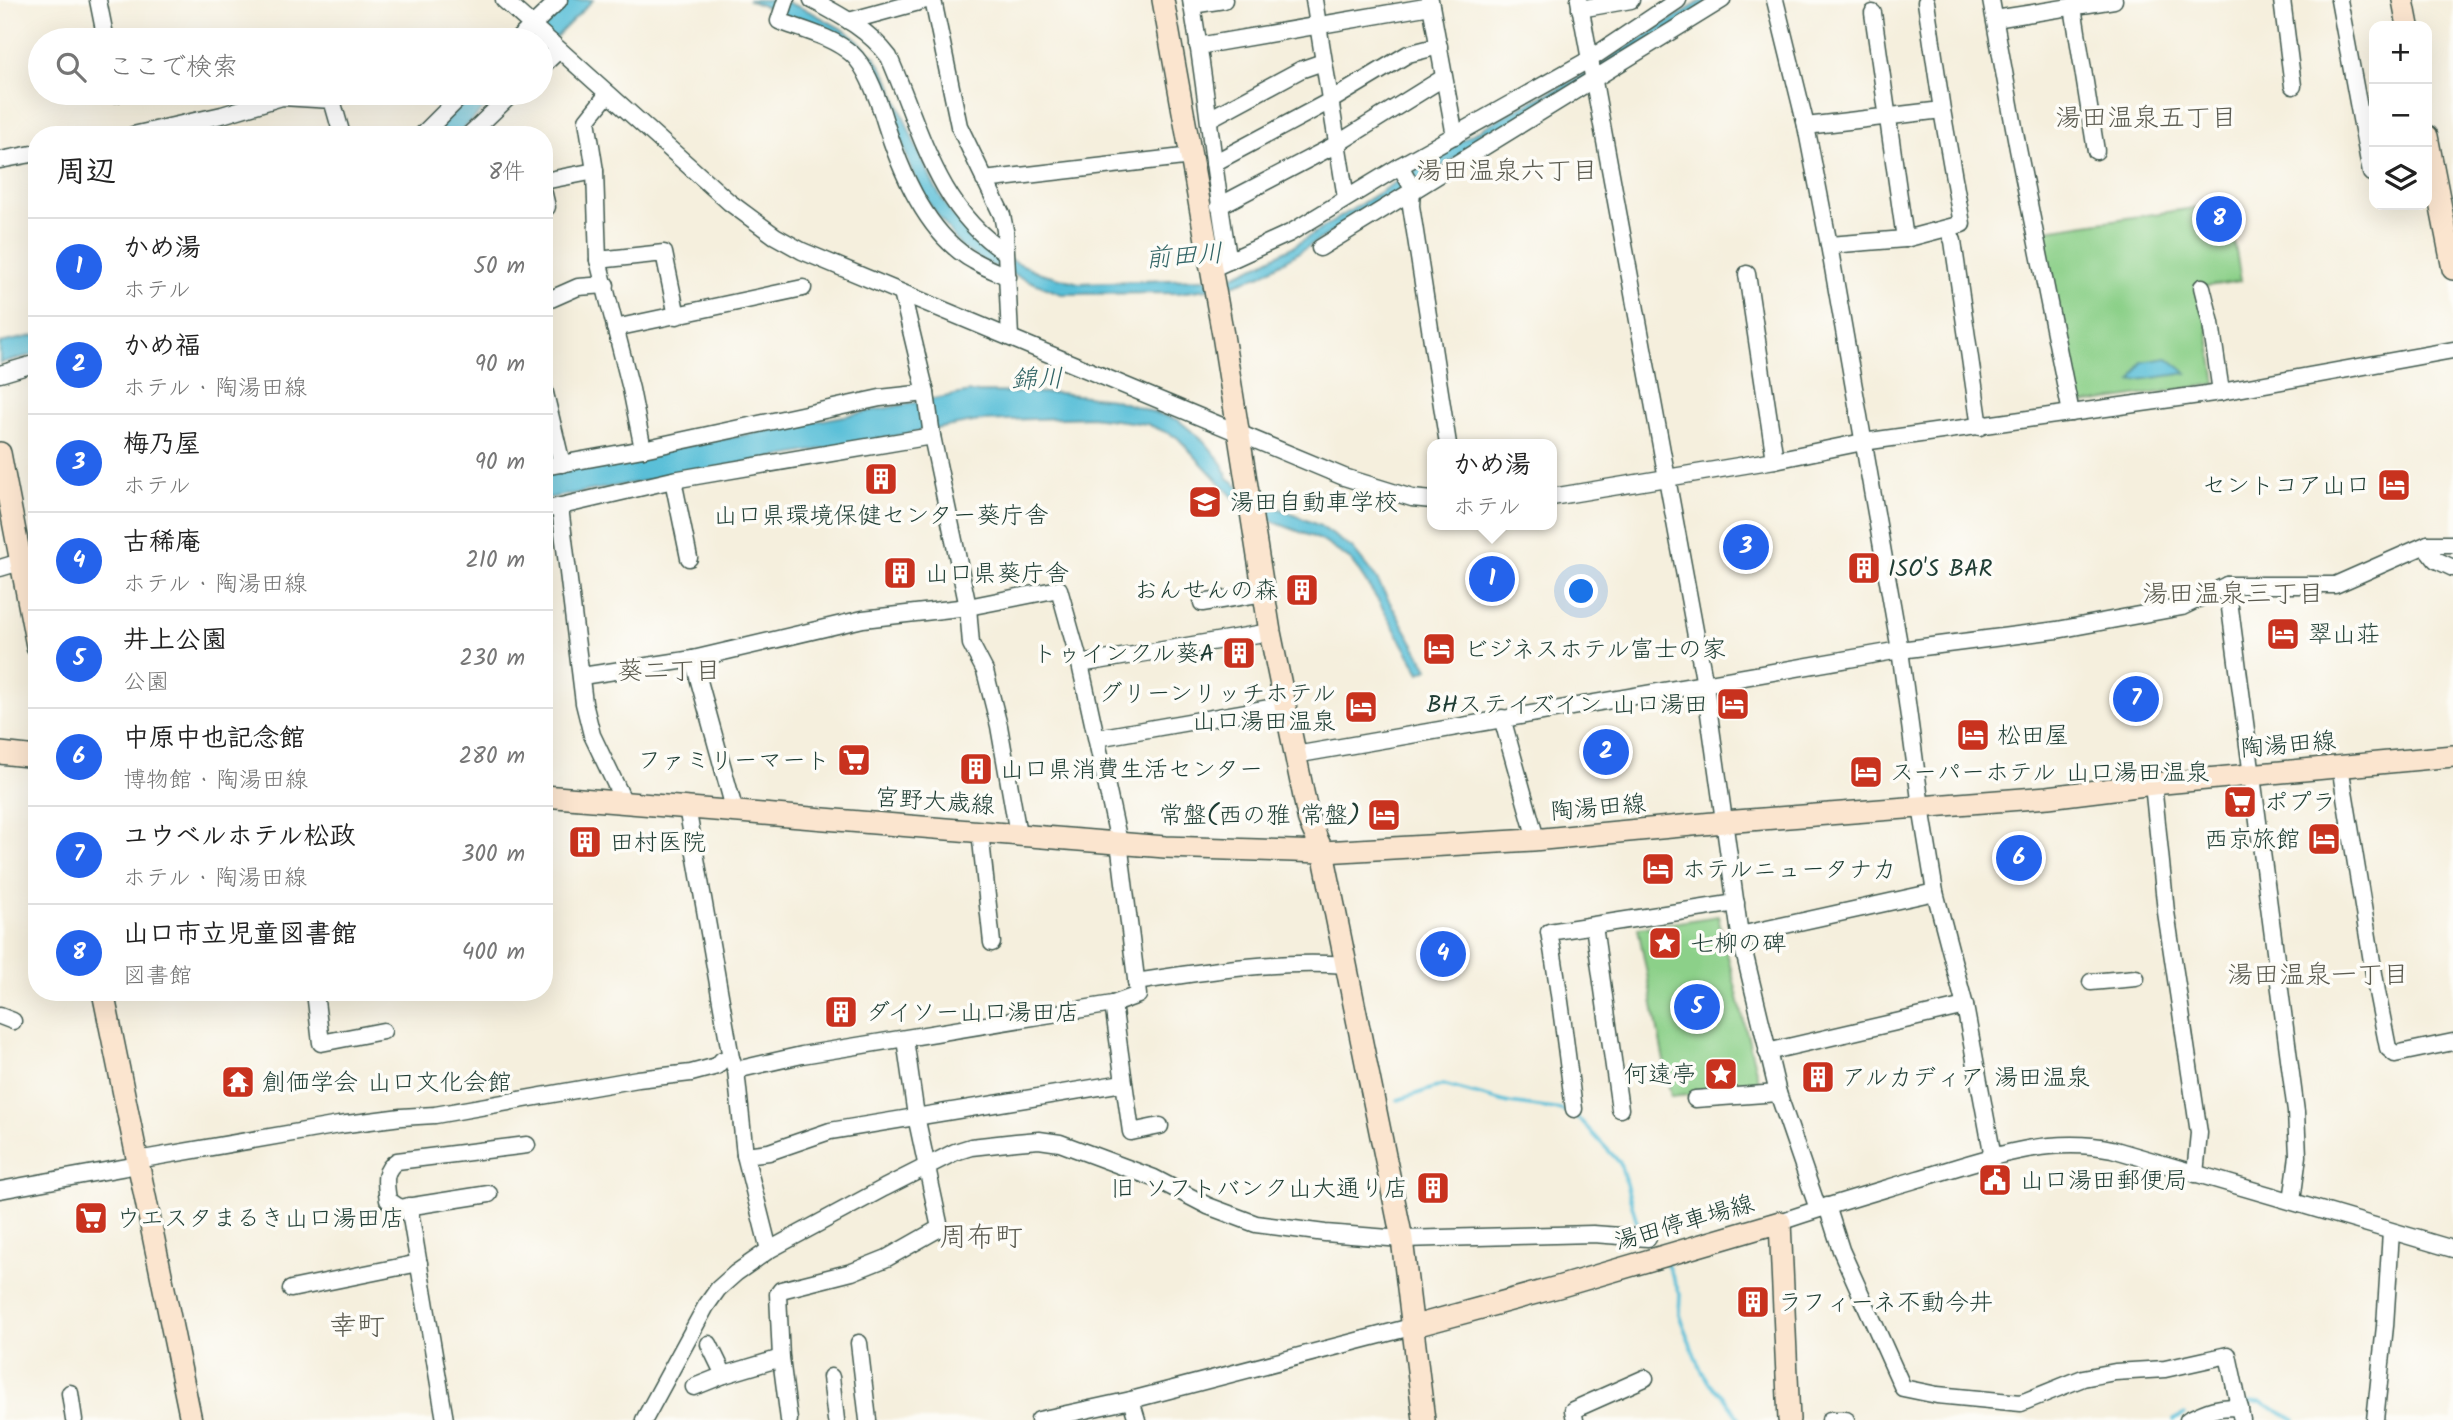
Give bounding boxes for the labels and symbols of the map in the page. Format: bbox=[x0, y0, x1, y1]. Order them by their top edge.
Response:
district label: 湯田温泉五丁目 bbox=[2055, 98, 2237, 140]
district label: 湯田温泉六丁目 bbox=[1416, 151, 1598, 193]
pin: 8 bbox=[2196, 193, 2242, 245]
water label: 前田川 bbox=[1144, 233, 1225, 281]
water label: 錦川 bbox=[1011, 359, 1063, 401]
building icon: 山口県環境保健センター葵庁舎 bbox=[862, 460, 900, 498]
hotel icon: セントコア山口 bbox=[2375, 466, 2413, 504]
place label: セントコア山口 bbox=[2202, 467, 2370, 506]
school or university icon: 湯田自動車学校 bbox=[1186, 483, 1224, 521]
place label: 湯田自動車学校 bbox=[1230, 484, 1398, 523]
place label: 山口県環境保健センター葵庁舎 bbox=[713, 497, 1049, 536]
pin: 3 bbox=[1723, 521, 1769, 573]
building icon: ISO'S BAR bbox=[1845, 549, 1883, 587]
place label: ISO'S BAR bbox=[1888, 550, 1993, 589]
pin: 1 bbox=[1469, 553, 1515, 605]
building icon: 山口県葵庁舎 bbox=[881, 554, 919, 592]
place label: 山口県葵庁舎 bbox=[925, 555, 1069, 594]
building icon: おんせんの森 bbox=[1283, 571, 1321, 609]
place label: おんせんの森 bbox=[1134, 572, 1278, 611]
your location bbox=[1564, 574, 1598, 608]
district label: 湯田温泉三丁目 bbox=[2142, 574, 2324, 616]
hotel icon: 翠山荘 bbox=[2264, 615, 2302, 653]
place label: 翠山荘 bbox=[2308, 616, 2380, 655]
hotel icon: ビジネスホテル富士の家 bbox=[1420, 630, 1458, 668]
place label: ビジネスホテル富士の家 bbox=[1464, 631, 1726, 670]
building icon: トゥインクル葵A bbox=[1220, 634, 1258, 672]
place label: トゥインクル葵A bbox=[1033, 635, 1214, 674]
district label: 葵二丁目 bbox=[617, 651, 721, 693]
pin: 7 bbox=[2113, 673, 2159, 725]
place label: グリーンリッチホテル 山口湯田温泉 bbox=[1098, 675, 1336, 742]
hotel icon: BHステイズイン 山口湯田 bbox=[1714, 685, 1752, 723]
place label: BHステイズイン 山口湯田 bbox=[1427, 686, 1708, 725]
hotel icon: グリーンリッチホテル 山口湯田温泉 bbox=[1342, 688, 1380, 726]
hotel icon: 松田屋 bbox=[1954, 716, 1992, 754]
place label: 松田屋 bbox=[1997, 717, 2069, 756]
street label: 陶湯田線 bbox=[2239, 722, 2338, 769]
pin: 2 bbox=[1583, 726, 1629, 778]
supermarket icon: ファミリーマート bbox=[835, 741, 873, 779]
place label: ファミリーマート bbox=[638, 742, 830, 781]
building icon: 山口県消費生活センター bbox=[957, 750, 995, 788]
place label: 山口県消費生活センター bbox=[1000, 751, 1263, 790]
hotel icon: スーパーホテル 山口湯田温泉 bbox=[1847, 753, 1885, 791]
place label: スーパーホテル 山口湯田温泉 bbox=[1890, 754, 2210, 793]
street label: 宮野大歳線 bbox=[874, 779, 996, 826]
supermarket icon: ポプラ bbox=[2221, 783, 2259, 821]
place label: ポプラ bbox=[2264, 784, 2336, 823]
street label: 陶湯田線 bbox=[1549, 785, 1648, 832]
hotel icon: 常盤(西の雅 常盤) bbox=[1365, 796, 1403, 834]
place label: 常盤(西の雅 常盤) bbox=[1159, 797, 1360, 836]
hotel icon: 西京旅館 bbox=[2305, 820, 2343, 858]
place label: 西京旅館 bbox=[2204, 821, 2300, 860]
building icon: 田村医院 bbox=[566, 823, 604, 861]
place label: 田村医院 bbox=[610, 824, 706, 863]
pin: 6 bbox=[1996, 832, 2042, 884]
hotel icon: ホテルニュータナカ bbox=[1639, 850, 1677, 888]
place label: ホテルニュータナカ bbox=[1682, 851, 1897, 890]
place icon: 七柳の碑 bbox=[1646, 924, 1684, 962]
place label: 七柳の碑 bbox=[1690, 925, 1786, 964]
pin: 4 bbox=[1420, 928, 1466, 980]
district label: 湯田温泉一丁目 bbox=[2227, 955, 2409, 997]
pin: 5 bbox=[1674, 981, 1720, 1033]
building icon: ダイソー山口湯田店 bbox=[822, 993, 860, 1031]
place label: ダイソー山口湯田店 bbox=[866, 994, 1080, 1033]
place icon: 何遠亭 bbox=[1702, 1055, 1740, 1093]
place label: 何遠亭 bbox=[1624, 1056, 1696, 1095]
building icon: アルカディア 湯田温泉 bbox=[1799, 1058, 1837, 1096]
place label: アルカディア 湯田温泉 bbox=[1842, 1059, 2090, 1098]
temple icon: 創価学会 山口文化会館 bbox=[219, 1063, 257, 1101]
place label: 創価学会 山口文化会館 bbox=[262, 1064, 512, 1103]
public building icon: 山口湯田郵便局 bbox=[1976, 1161, 2014, 1199]
place label: 山口湯田郵便局 bbox=[2020, 1162, 2188, 1201]
building icon: 旧 ソフトバンク山大通り店 bbox=[1414, 1169, 1452, 1207]
place label: 旧 ソフトバンク山大通り店 bbox=[1110, 1170, 1408, 1209]
street label: 湯田停車場線 bbox=[1610, 1185, 1759, 1262]
supermarket icon: ウエスタまるき山口湯田店 bbox=[72, 1199, 110, 1237]
place label: ウエスタまるき山口湯田店 bbox=[116, 1200, 404, 1239]
district label: 周布町 bbox=[939, 1216, 1023, 1261]
building icon: ラフィーネ不動今井 bbox=[1734, 1283, 1772, 1321]
place label: ラフィーネ不動今井 bbox=[1778, 1284, 1993, 1323]
district label: 幸町 bbox=[329, 1305, 385, 1350]

